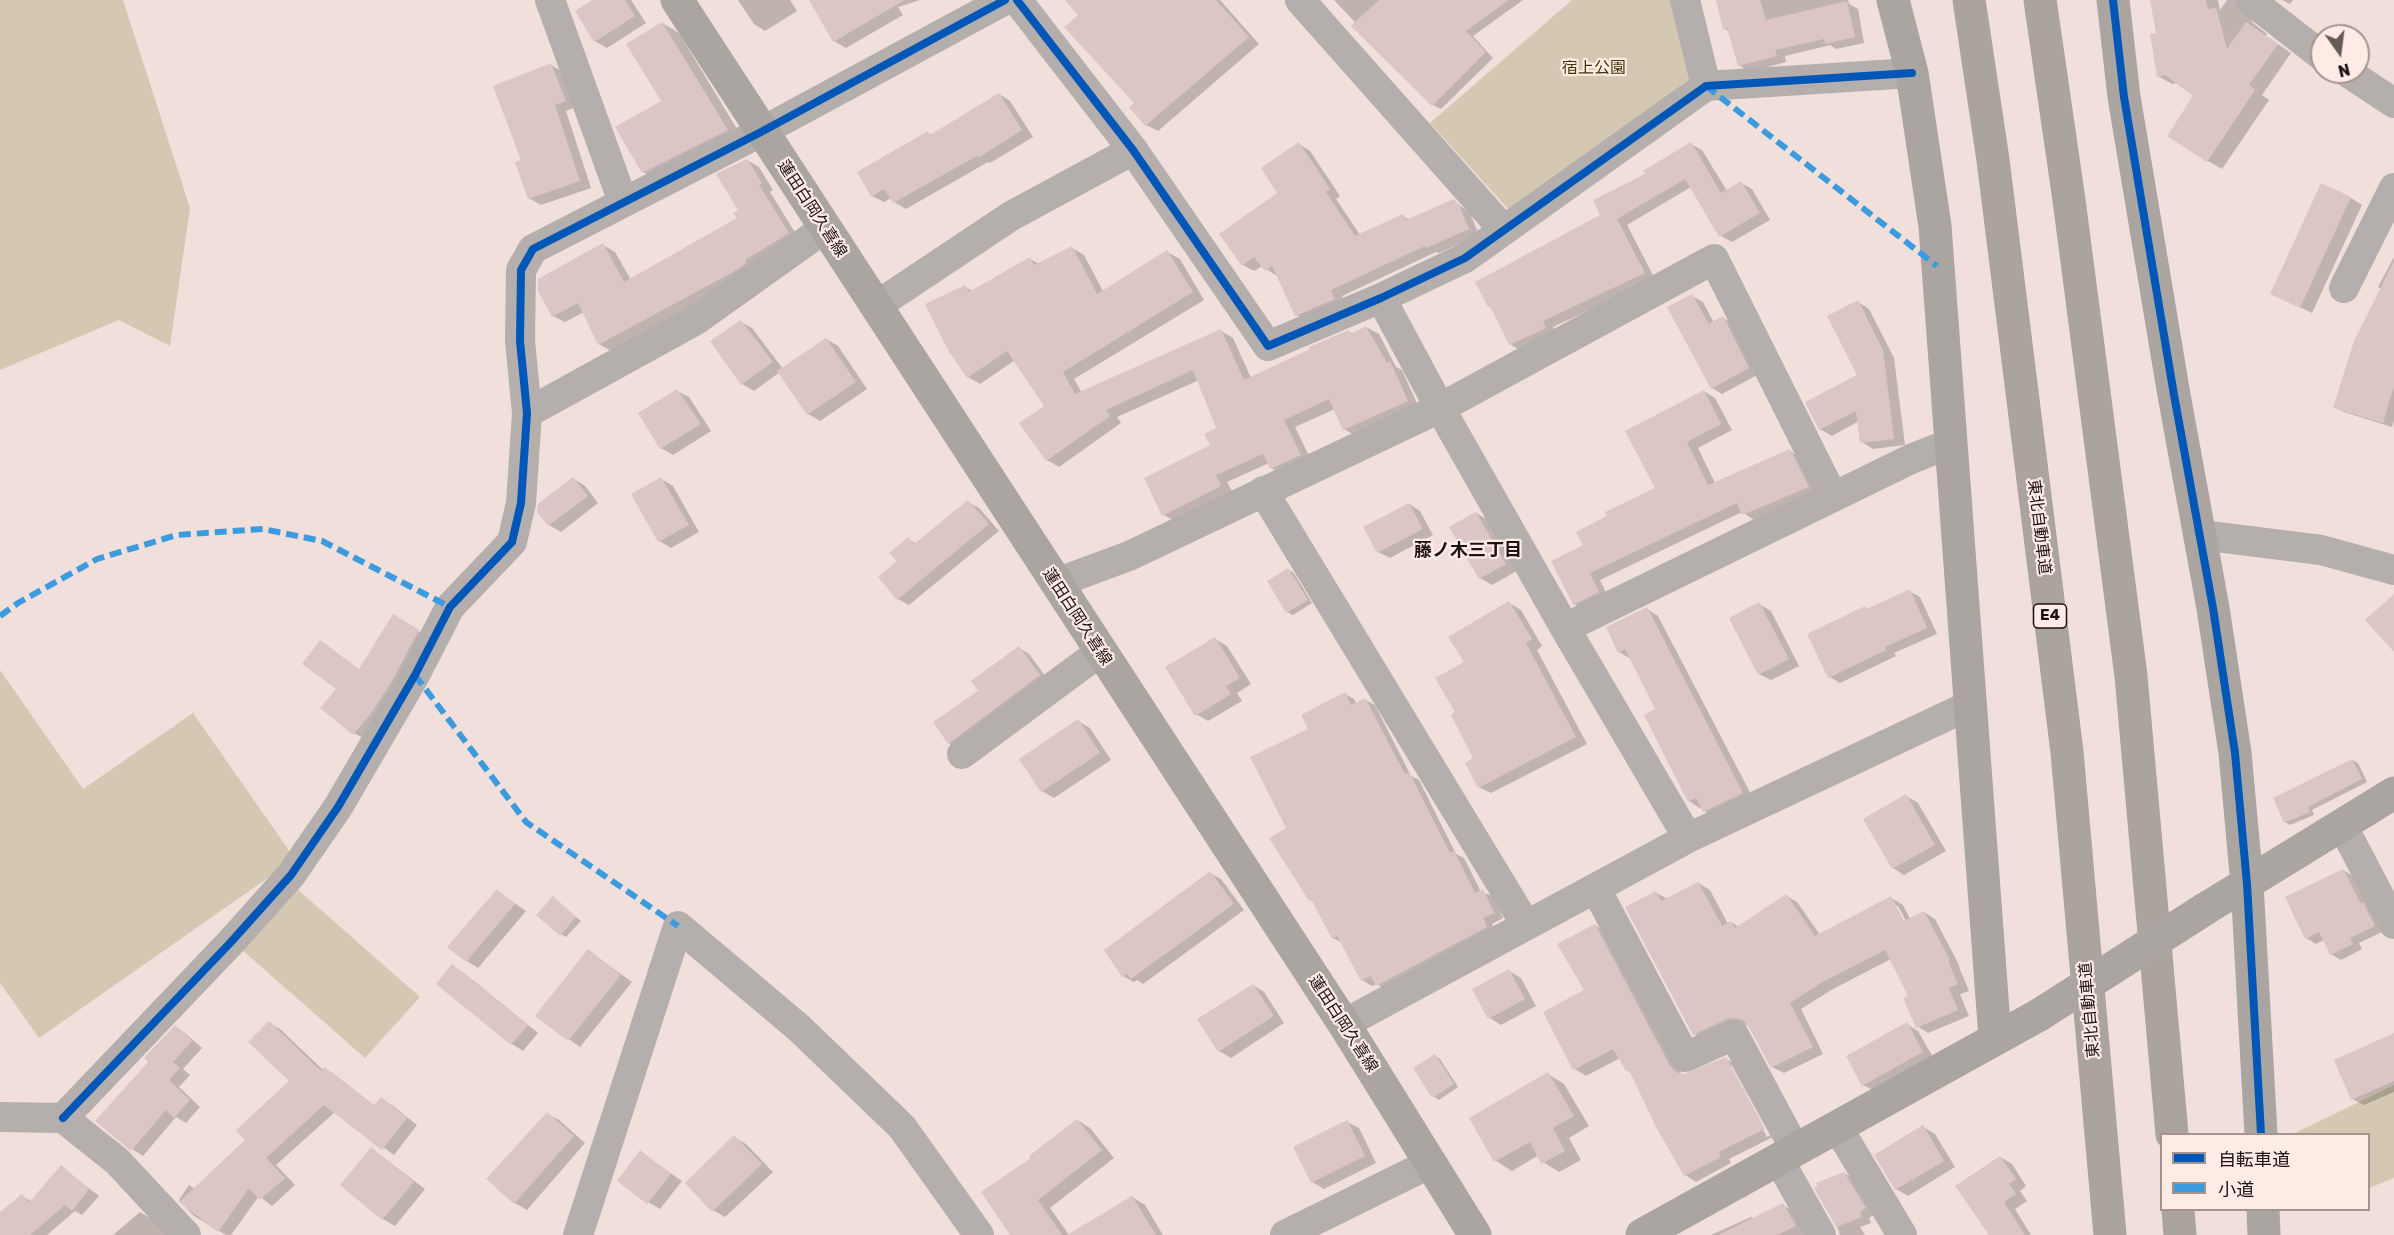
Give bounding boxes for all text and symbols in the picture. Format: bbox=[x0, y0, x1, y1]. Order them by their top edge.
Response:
north arrow bbox=[2310, 24, 2370, 84]
park label: 宿上公園 bbox=[1562, 58, 1626, 78]
text: N bbox=[2336, 59, 2352, 81]
street label: 蓮田白岡久喜線 bbox=[773, 157, 851, 261]
street label: 東北自動車道 bbox=[2024, 478, 2054, 576]
district label: 藤ノ木三丁目 bbox=[1414, 540, 1522, 562]
street label: 蓮田白岡久喜線 bbox=[1038, 565, 1116, 669]
road number: E4 bbox=[2034, 604, 2066, 628]
street label: 東北自動車道 bbox=[2076, 961, 2104, 1059]
street label: 蓮田白岡久喜線 bbox=[1304, 972, 1382, 1076]
legend bbox=[2160, 1133, 2370, 1211]
text: 自転車道 bbox=[2218, 1149, 2290, 1171]
text: 小道 bbox=[2218, 1179, 2254, 1201]

